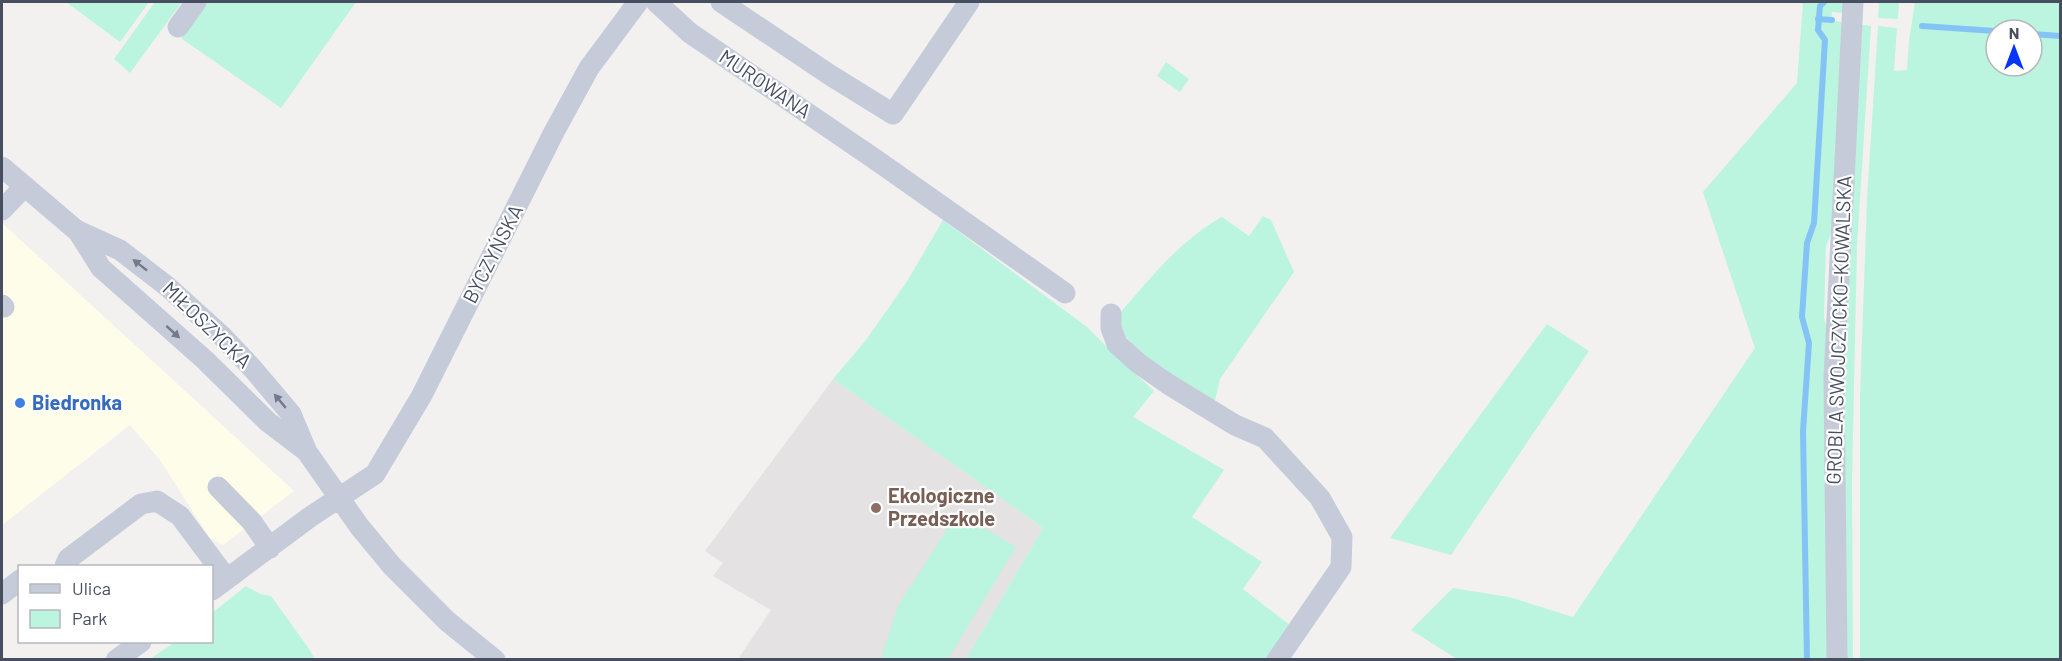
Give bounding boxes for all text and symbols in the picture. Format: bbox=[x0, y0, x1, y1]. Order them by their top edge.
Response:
north arrow bbox=[1984, 18, 2044, 78]
text: N bbox=[2009, 23, 2019, 42]
street label: MUROWANA bbox=[715, 44, 816, 123]
street label: GROBLA SWOJCZYCKO-KOWALSKA bbox=[1821, 175, 1855, 485]
street label: BYCZYŃSKA bbox=[457, 200, 527, 307]
one-way arrow bbox=[132, 259, 148, 272]
street label: MIŁOSZYCKA bbox=[158, 276, 257, 373]
one-way arrow bbox=[166, 325, 181, 339]
place label: Biedronka bbox=[32, 390, 122, 414]
one-way arrow bbox=[274, 394, 287, 409]
marker: Biedronka bbox=[13, 396, 27, 410]
place label: Ekologiczne Przedszkole bbox=[888, 483, 995, 530]
marker: Ekologiczne Przedszkole bbox=[869, 501, 883, 515]
legend bbox=[18, 565, 213, 643]
text: Ulica bbox=[72, 577, 111, 599]
text: Park bbox=[72, 607, 107, 629]

